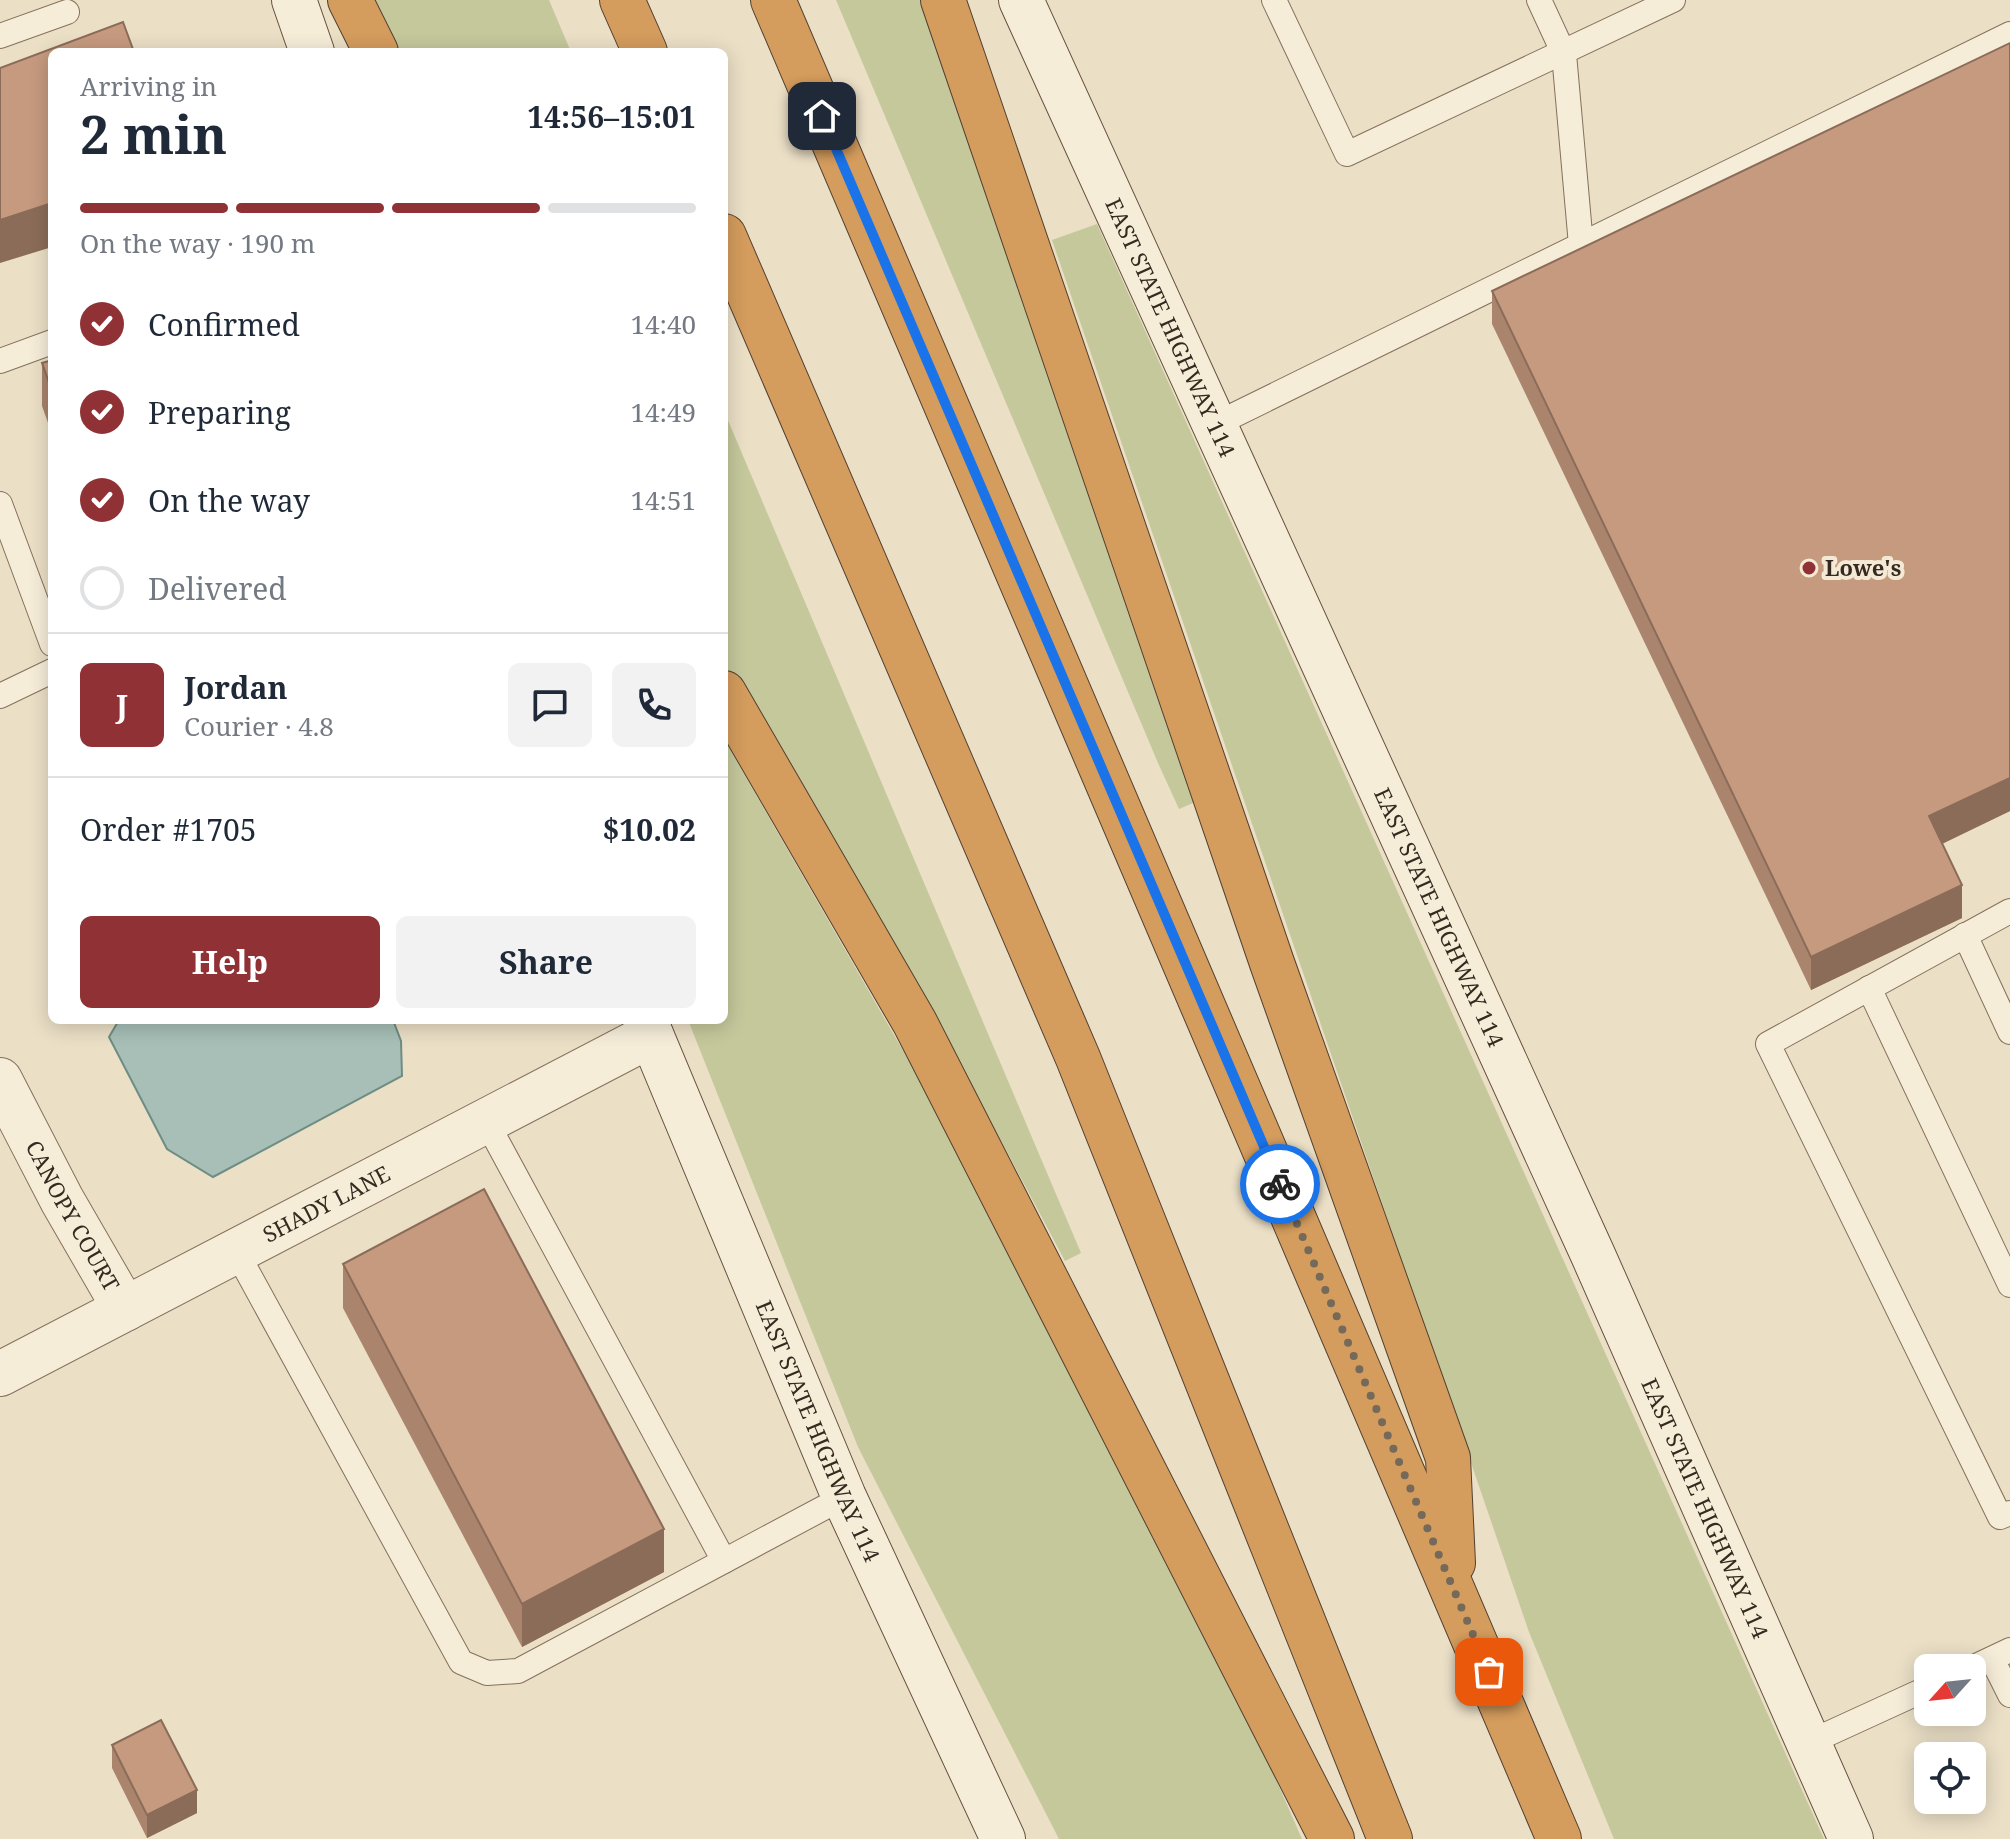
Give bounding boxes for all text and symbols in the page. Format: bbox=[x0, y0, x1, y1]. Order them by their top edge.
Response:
text: Arriving in bbox=[80, 68, 217, 104]
pin bbox=[788, 82, 856, 150]
icon: home bbox=[800, 94, 844, 138]
text: 14:56–15:01 bbox=[527, 96, 696, 137]
text: 2 min bbox=[80, 98, 227, 169]
street label: EAST STATE HIGHWAY 114 bbox=[1099, 193, 1243, 461]
text: On the way · 190 m bbox=[80, 225, 315, 261]
icon: check bbox=[80, 302, 124, 346]
text: Confirmed bbox=[148, 304, 300, 345]
text: 14:40 bbox=[630, 306, 696, 342]
icon: check bbox=[80, 390, 124, 434]
text: Preparing bbox=[148, 392, 291, 433]
text: 14:49 bbox=[630, 394, 696, 430]
icon: check bbox=[80, 478, 124, 522]
text: On the way bbox=[148, 480, 310, 521]
text: 14:51 bbox=[630, 482, 696, 518]
place label: Lowe's bbox=[1825, 552, 1901, 582]
marker: Lowe's bbox=[1800, 559, 1818, 577]
text: Delivered bbox=[148, 568, 287, 609]
button: chat bbox=[508, 663, 592, 747]
button: phone bbox=[612, 663, 696, 747]
text: Jordan bbox=[184, 667, 287, 708]
text: J bbox=[116, 685, 128, 726]
text: Courier · 4.8 bbox=[184, 708, 334, 744]
street label: EAST STATE HIGHWAY 114 bbox=[1368, 783, 1512, 1051]
text: Order #1705 bbox=[80, 809, 257, 850]
text: $10.02 bbox=[602, 809, 696, 850]
button: Help bbox=[80, 916, 380, 1008]
button: Share bbox=[396, 916, 696, 1008]
street label: CANOPY COURT bbox=[20, 1135, 128, 1297]
courier bbox=[1240, 1144, 1320, 1224]
street label: SHADY LANE bbox=[257, 1158, 395, 1249]
icon: bike bbox=[1258, 1162, 1302, 1206]
street label: EAST STATE HIGHWAY 114 bbox=[750, 1296, 888, 1566]
street label: EAST STATE HIGHWAY 114 bbox=[1635, 1373, 1776, 1643]
pin bbox=[1455, 1638, 1523, 1706]
icon: bag bbox=[1467, 1650, 1511, 1694]
north arrow bbox=[1914, 1654, 1986, 1726]
map controls bbox=[1914, 1654, 1986, 1814]
button: locate bbox=[1914, 1742, 1986, 1814]

